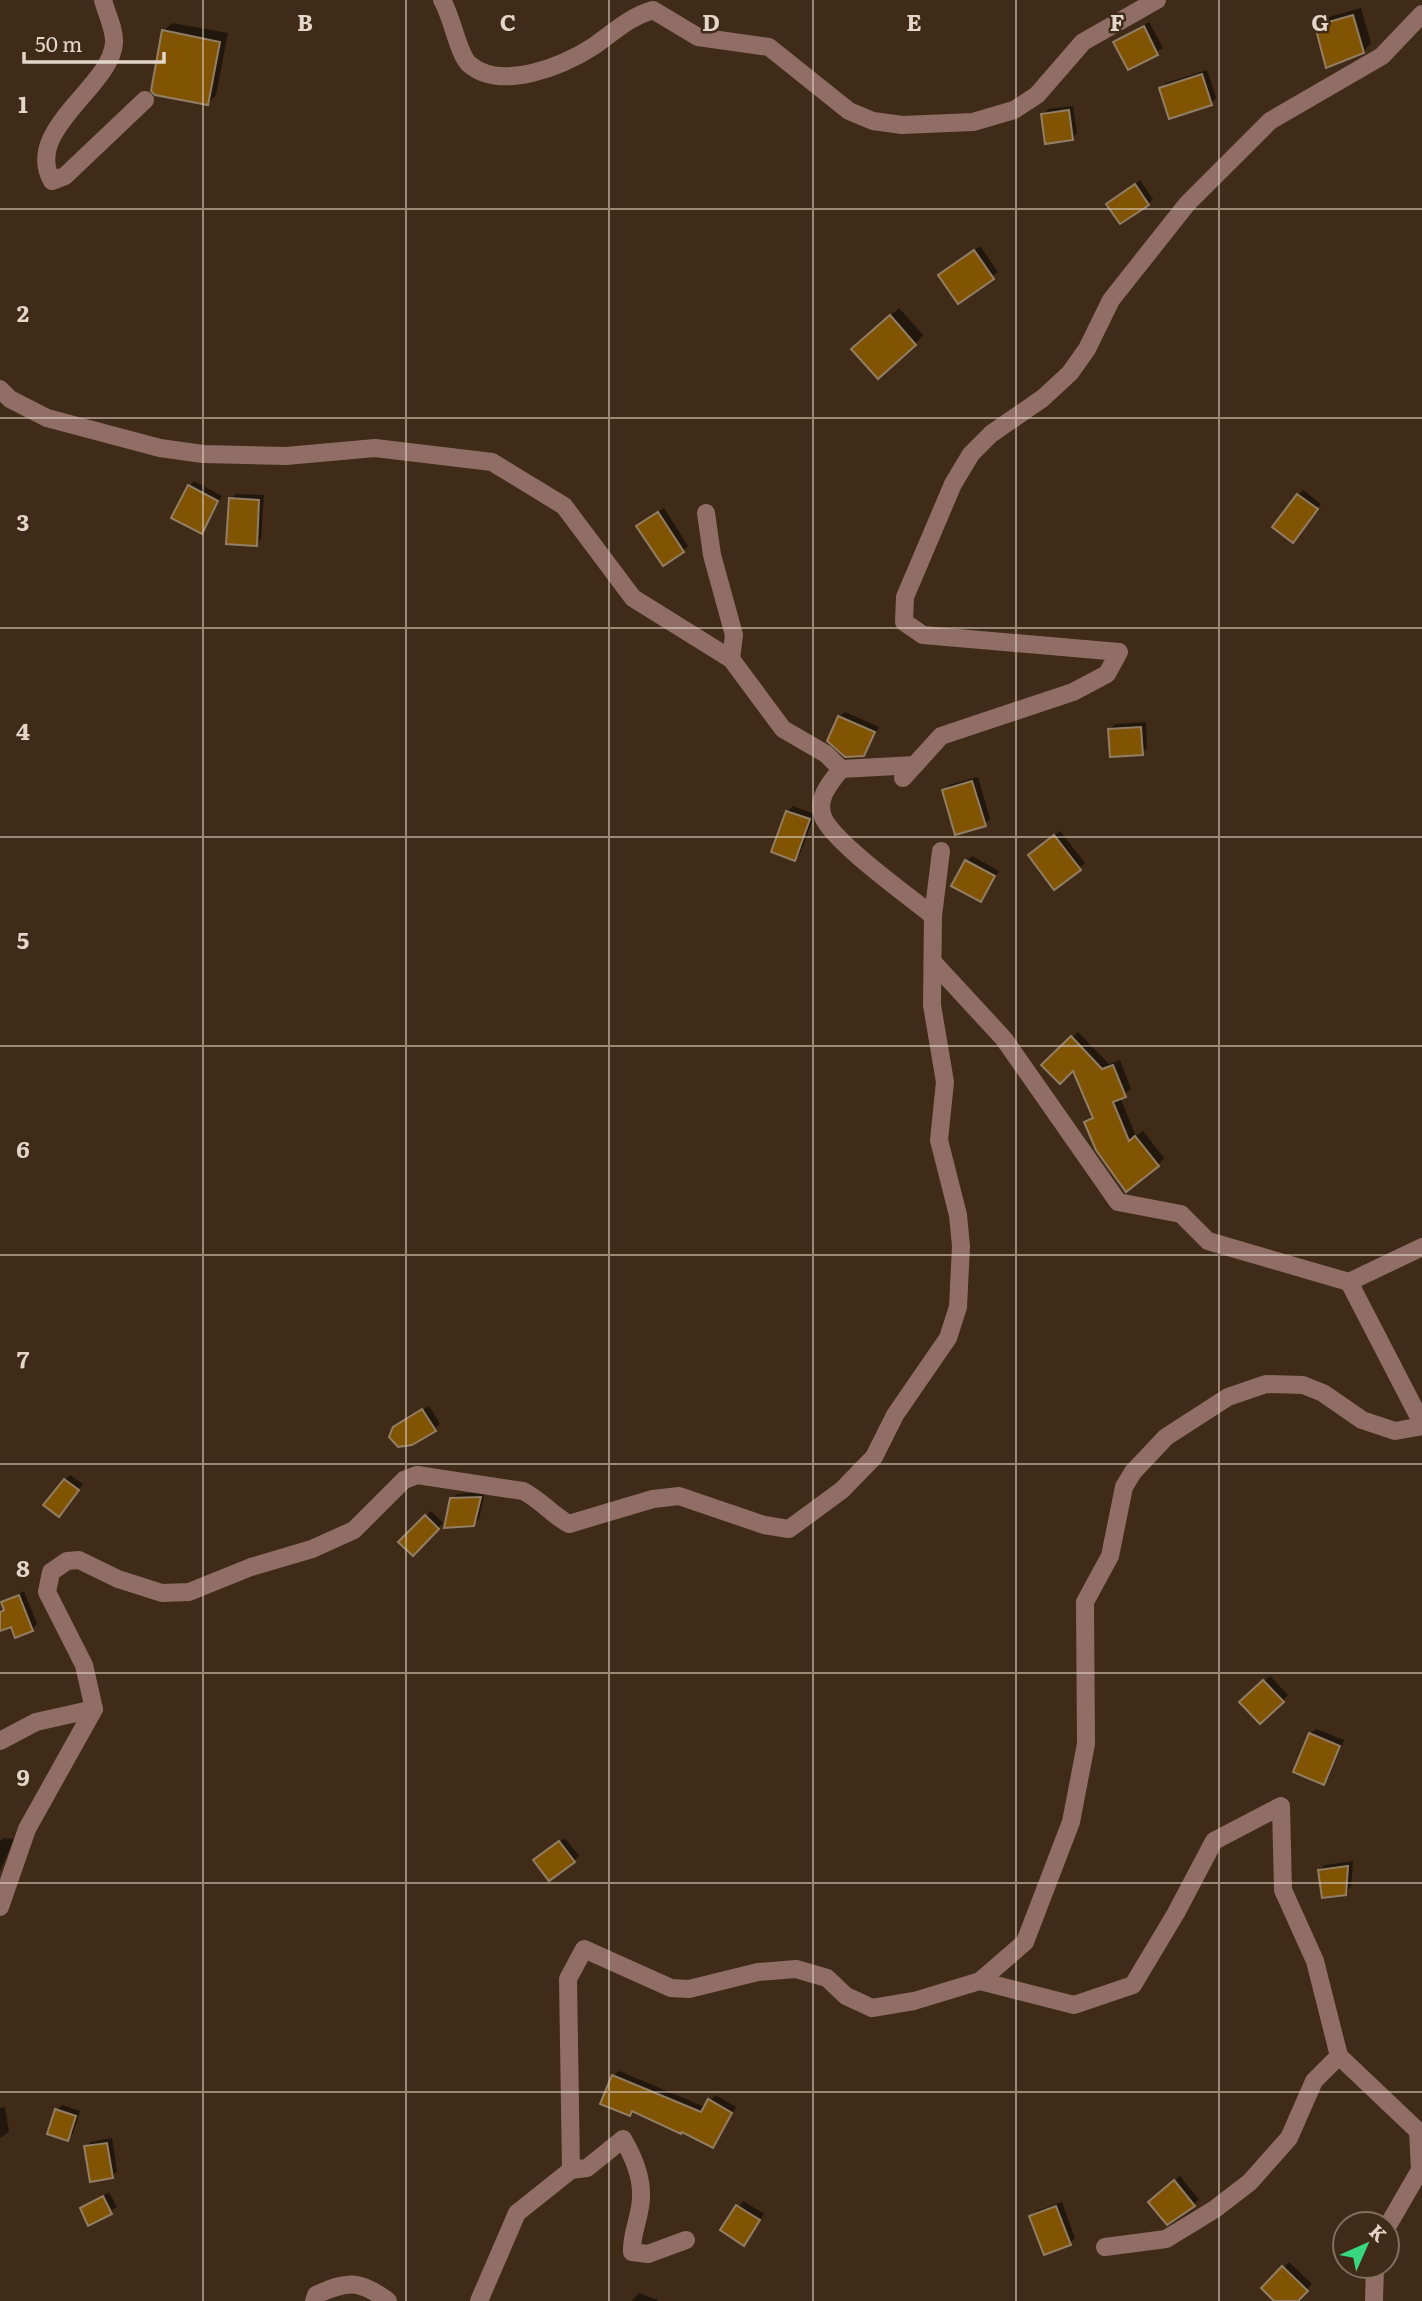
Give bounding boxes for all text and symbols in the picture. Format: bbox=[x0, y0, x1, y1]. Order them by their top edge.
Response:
text: B bbox=[297, 4, 313, 38]
text: C bbox=[500, 4, 516, 38]
text: D bbox=[702, 4, 720, 38]
text: E bbox=[906, 4, 922, 38]
text: F bbox=[1110, 4, 1125, 38]
text: G bbox=[1311, 4, 1329, 38]
scale bar bbox=[24, 21, 164, 65]
text: 50 m bbox=[35, 27, 82, 58]
text: 1 bbox=[18, 86, 28, 120]
text: 2 bbox=[17, 295, 29, 329]
text: 3 bbox=[17, 504, 29, 538]
text: 4 bbox=[16, 713, 30, 747]
text: 5 bbox=[17, 922, 29, 956]
text: 6 bbox=[16, 1131, 30, 1165]
text: 7 bbox=[17, 1341, 30, 1375]
text: 8 bbox=[16, 1550, 30, 1584]
text: 9 bbox=[16, 1759, 30, 1793]
north arrow bbox=[1331, 2210, 1401, 2280]
text: K bbox=[1364, 2217, 1394, 2248]

